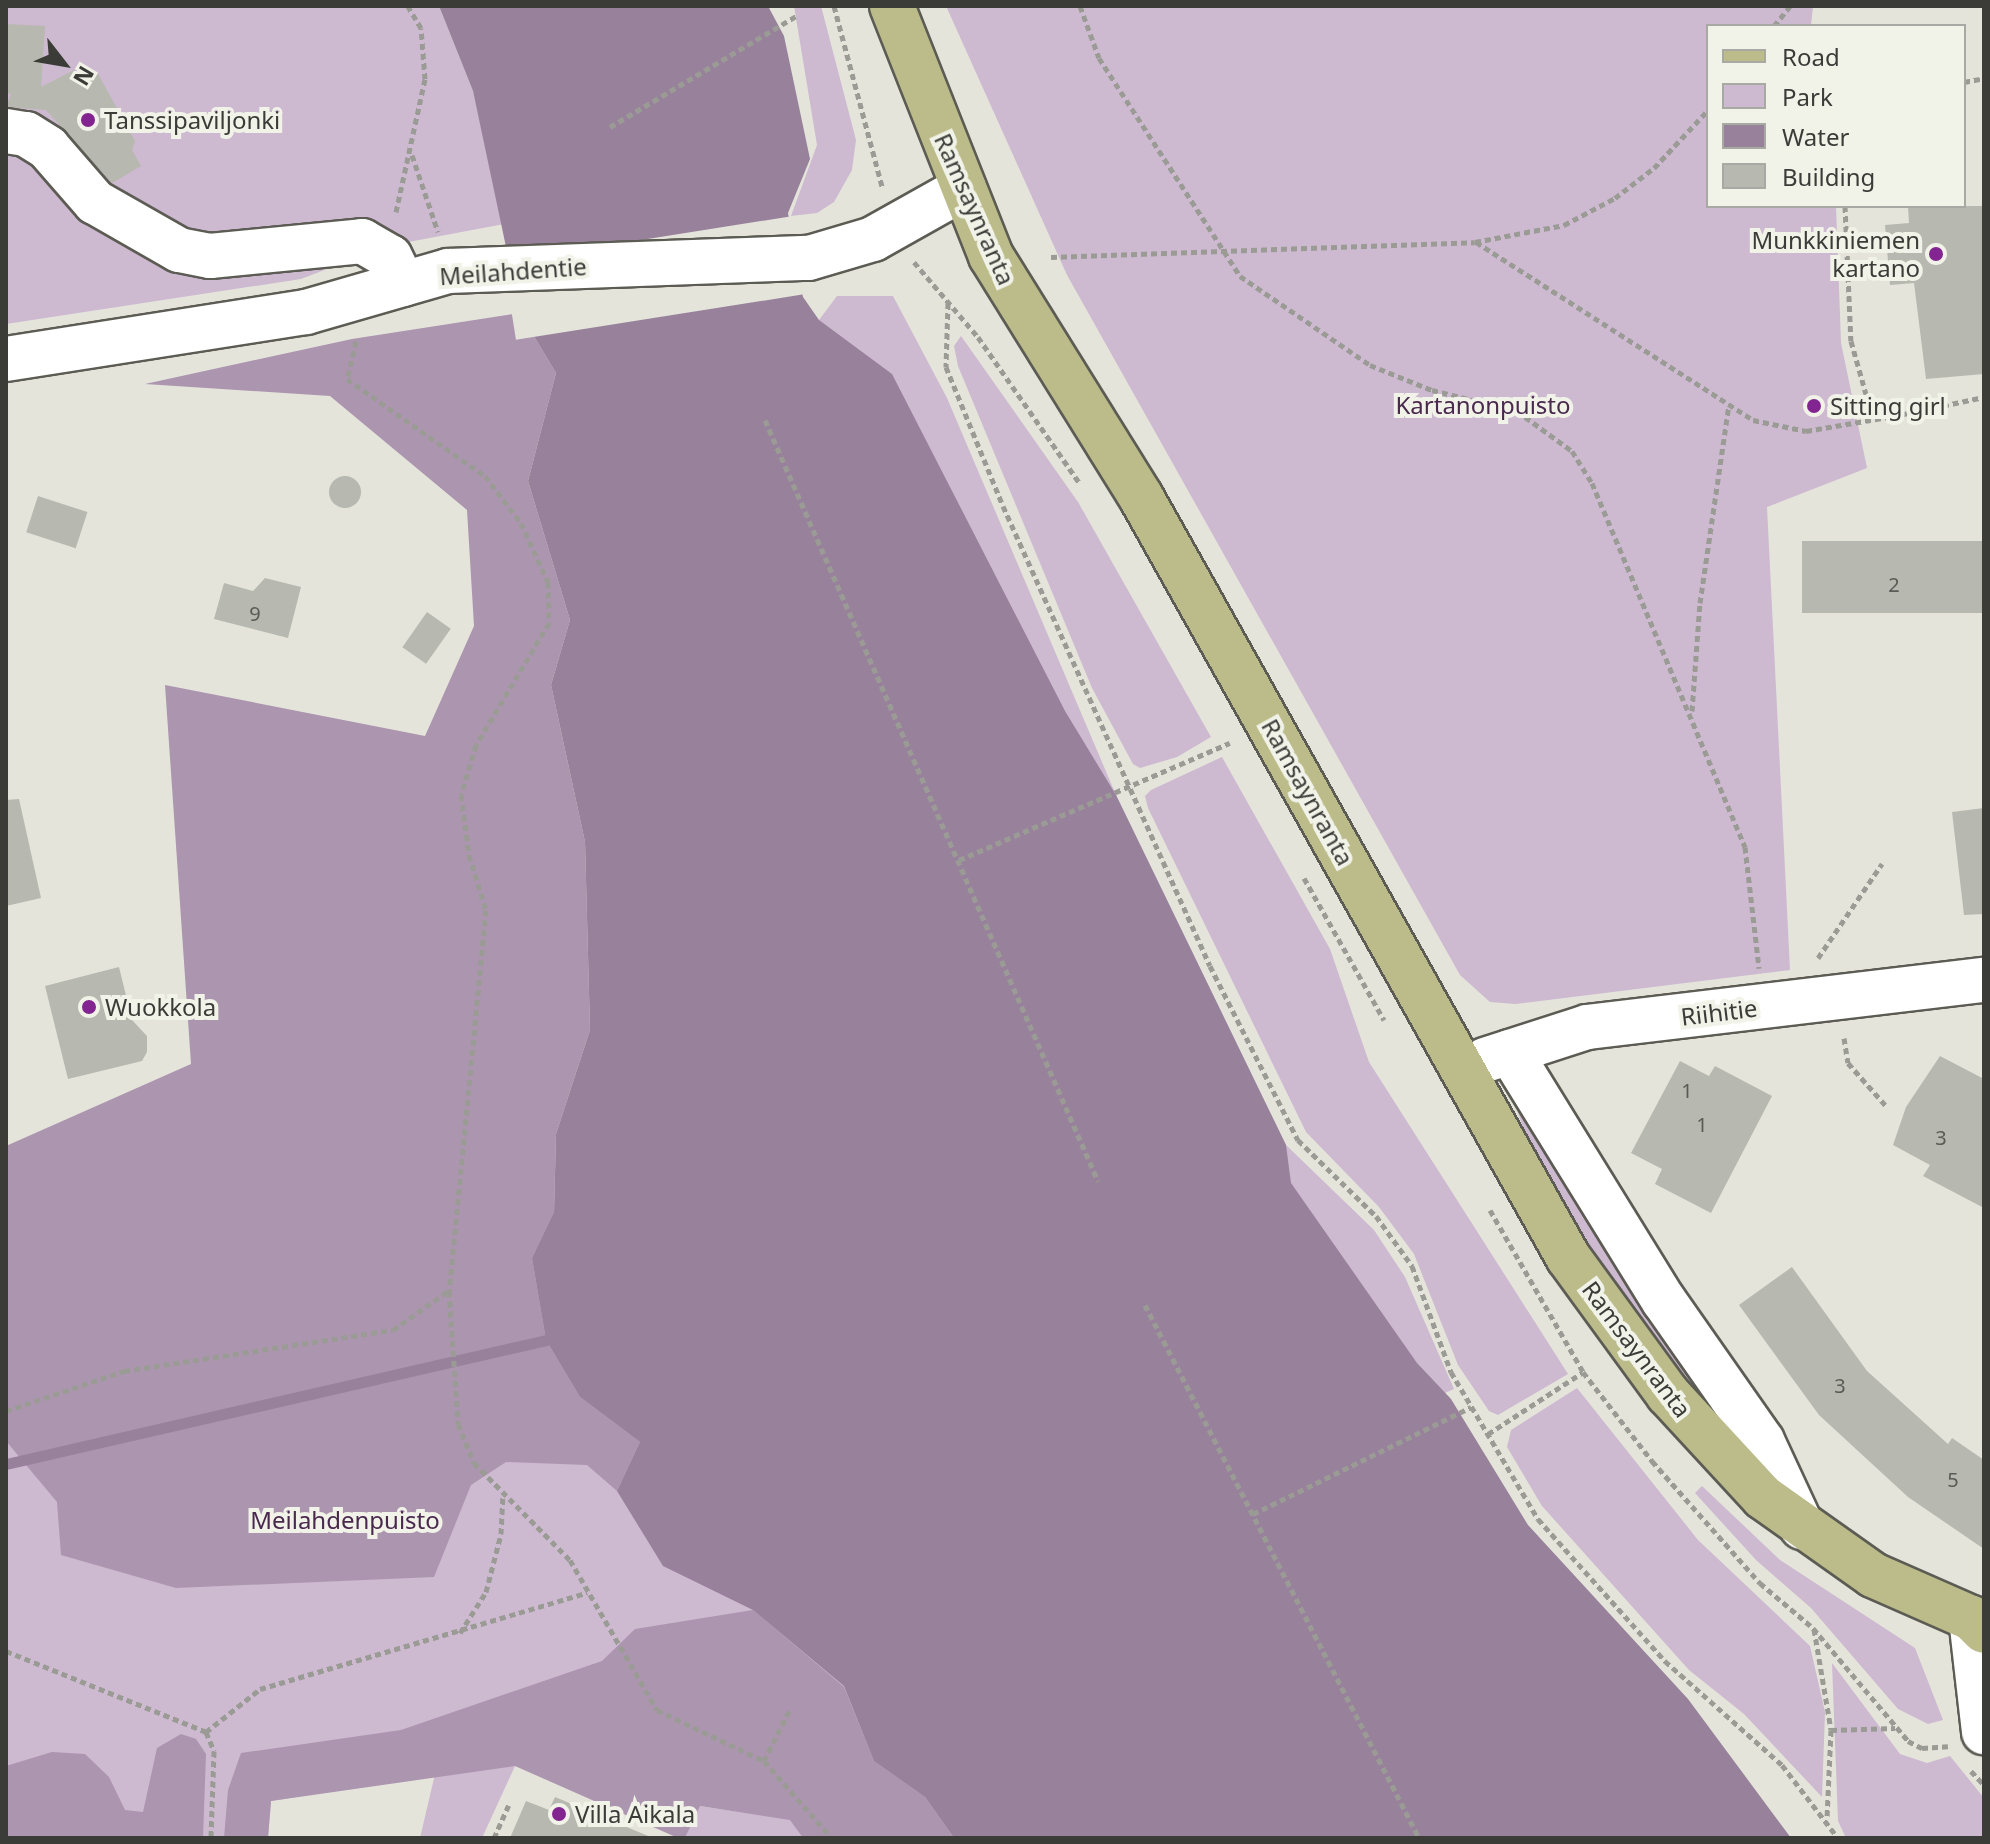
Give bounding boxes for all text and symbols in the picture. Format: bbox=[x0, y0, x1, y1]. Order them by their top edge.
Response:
north arrow bbox=[24, 24, 104, 104]
legend bbox=[1706, 24, 1966, 208]
text: Road bbox=[1782, 40, 1840, 73]
text: N bbox=[67, 61, 102, 92]
text: Park bbox=[1782, 80, 1833, 113]
place label: Tanssipaviljonki bbox=[104, 106, 280, 134]
marker: Tanssipaviljonki bbox=[79, 111, 97, 129]
text: Water bbox=[1782, 120, 1849, 153]
street label: Ramsaynranta bbox=[929, 129, 1021, 289]
text: Building bbox=[1782, 160, 1875, 193]
place label: Munkkiniemen kartano bbox=[1751, 226, 1920, 282]
marker: Munkkiniemen kartano bbox=[1927, 245, 1945, 263]
street label: Meilahdentie bbox=[438, 251, 588, 291]
park label: Kartanonpuisto bbox=[1395, 391, 1571, 419]
place label: Sitting girl bbox=[1830, 392, 1946, 420]
marker: Sitting girl bbox=[1805, 397, 1823, 415]
house number: 2 bbox=[1888, 572, 1900, 596]
house number: 9 bbox=[249, 601, 261, 625]
street label: Ramsaynranta bbox=[1256, 714, 1360, 870]
place label: Wuokkola bbox=[105, 993, 216, 1021]
street label: Riihitie bbox=[1679, 993, 1759, 1031]
marker: Wuokkola bbox=[80, 998, 98, 1016]
house number: 1 bbox=[1681, 1078, 1693, 1102]
house number: 1 bbox=[1696, 1112, 1708, 1136]
house number: 3 bbox=[1935, 1125, 1947, 1149]
street label: Ramsaynranta bbox=[1577, 1275, 1697, 1423]
house number: 3 bbox=[1834, 1373, 1846, 1397]
house number: 5 bbox=[1947, 1467, 1959, 1491]
park label: Meilahdenpuisto bbox=[250, 1506, 440, 1534]
place label: Villa Aikala bbox=[575, 1800, 695, 1828]
marker: Villa Aikala bbox=[550, 1805, 568, 1823]

